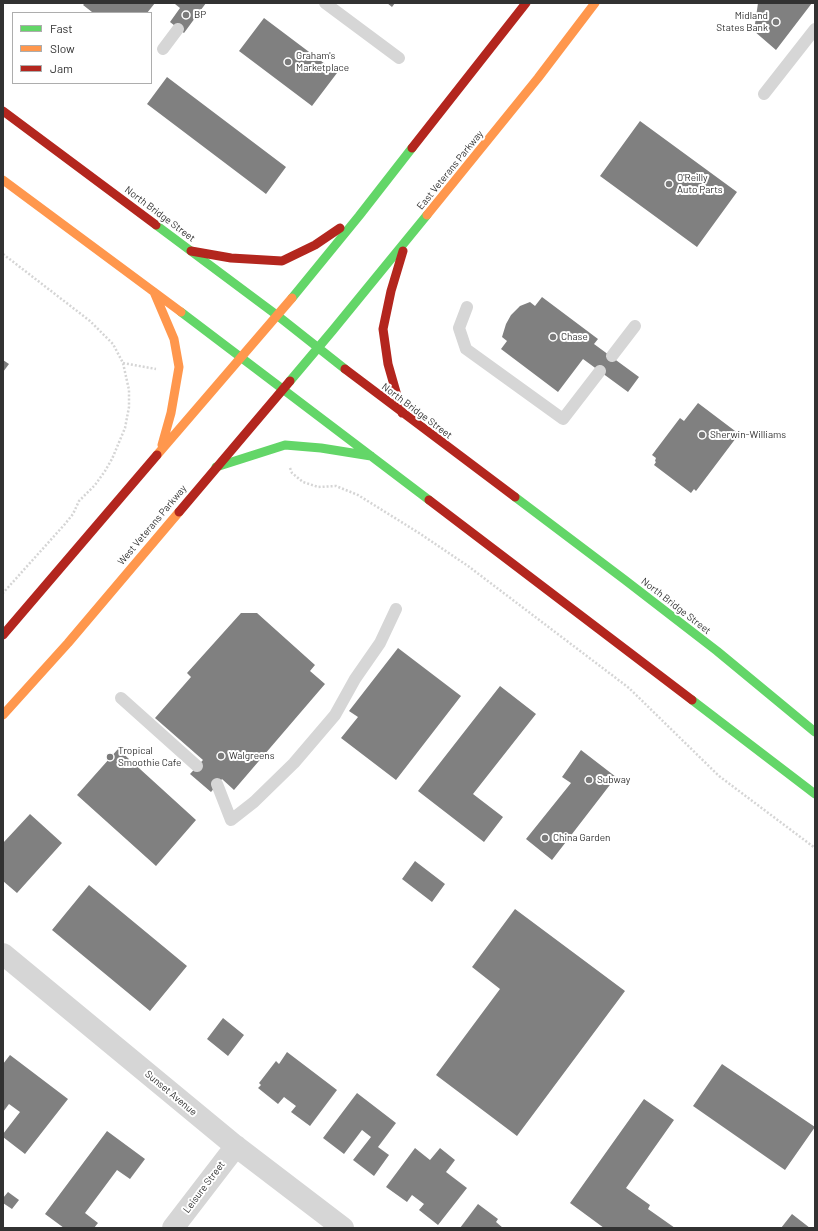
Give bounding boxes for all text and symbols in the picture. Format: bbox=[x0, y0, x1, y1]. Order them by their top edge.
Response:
place label: BP bbox=[194, 9, 206, 21]
marker: BP bbox=[181, 10, 191, 20]
place label: Midland States Bank bbox=[716, 10, 768, 34]
legend bbox=[12, 12, 152, 84]
marker: Midland States Bank bbox=[771, 17, 781, 27]
text: Fast bbox=[50, 21, 73, 35]
text: Slow bbox=[50, 41, 75, 55]
place label: Graham's Marketplace bbox=[296, 50, 349, 74]
marker: Graham's Marketplace bbox=[283, 57, 293, 67]
text: Jam bbox=[50, 61, 73, 75]
street label: East Veterans Parkway bbox=[414, 128, 486, 212]
place label: O'Reilly Auto Parts bbox=[677, 172, 723, 196]
marker: O'Reilly Auto Parts bbox=[664, 179, 674, 189]
street label: North Bridge Street bbox=[122, 184, 198, 244]
place label: Chase bbox=[561, 331, 588, 343]
marker: Chase bbox=[548, 332, 558, 342]
street label: North Bridge Street bbox=[379, 381, 455, 441]
place label: Sherwin-Williams bbox=[710, 429, 786, 441]
marker: Sherwin-Williams bbox=[697, 430, 707, 440]
street label: West Veterans Parkway bbox=[115, 483, 189, 567]
street label: North Bridge Street bbox=[639, 575, 713, 637]
place label: Tropical Smoothie Cafe bbox=[118, 745, 181, 768]
place label: Walgreens bbox=[229, 750, 275, 762]
marker: Walgreens bbox=[216, 751, 226, 761]
marker: Tropical Smoothie Cafe bbox=[105, 752, 115, 762]
place label: Subway bbox=[597, 774, 630, 786]
marker: Subway bbox=[584, 775, 594, 785]
place label: China Garden bbox=[553, 832, 610, 844]
marker: China Garden bbox=[540, 833, 550, 843]
street label: Sunset Avenue bbox=[143, 1068, 199, 1118]
street label: Leisure Street bbox=[181, 1159, 227, 1215]

